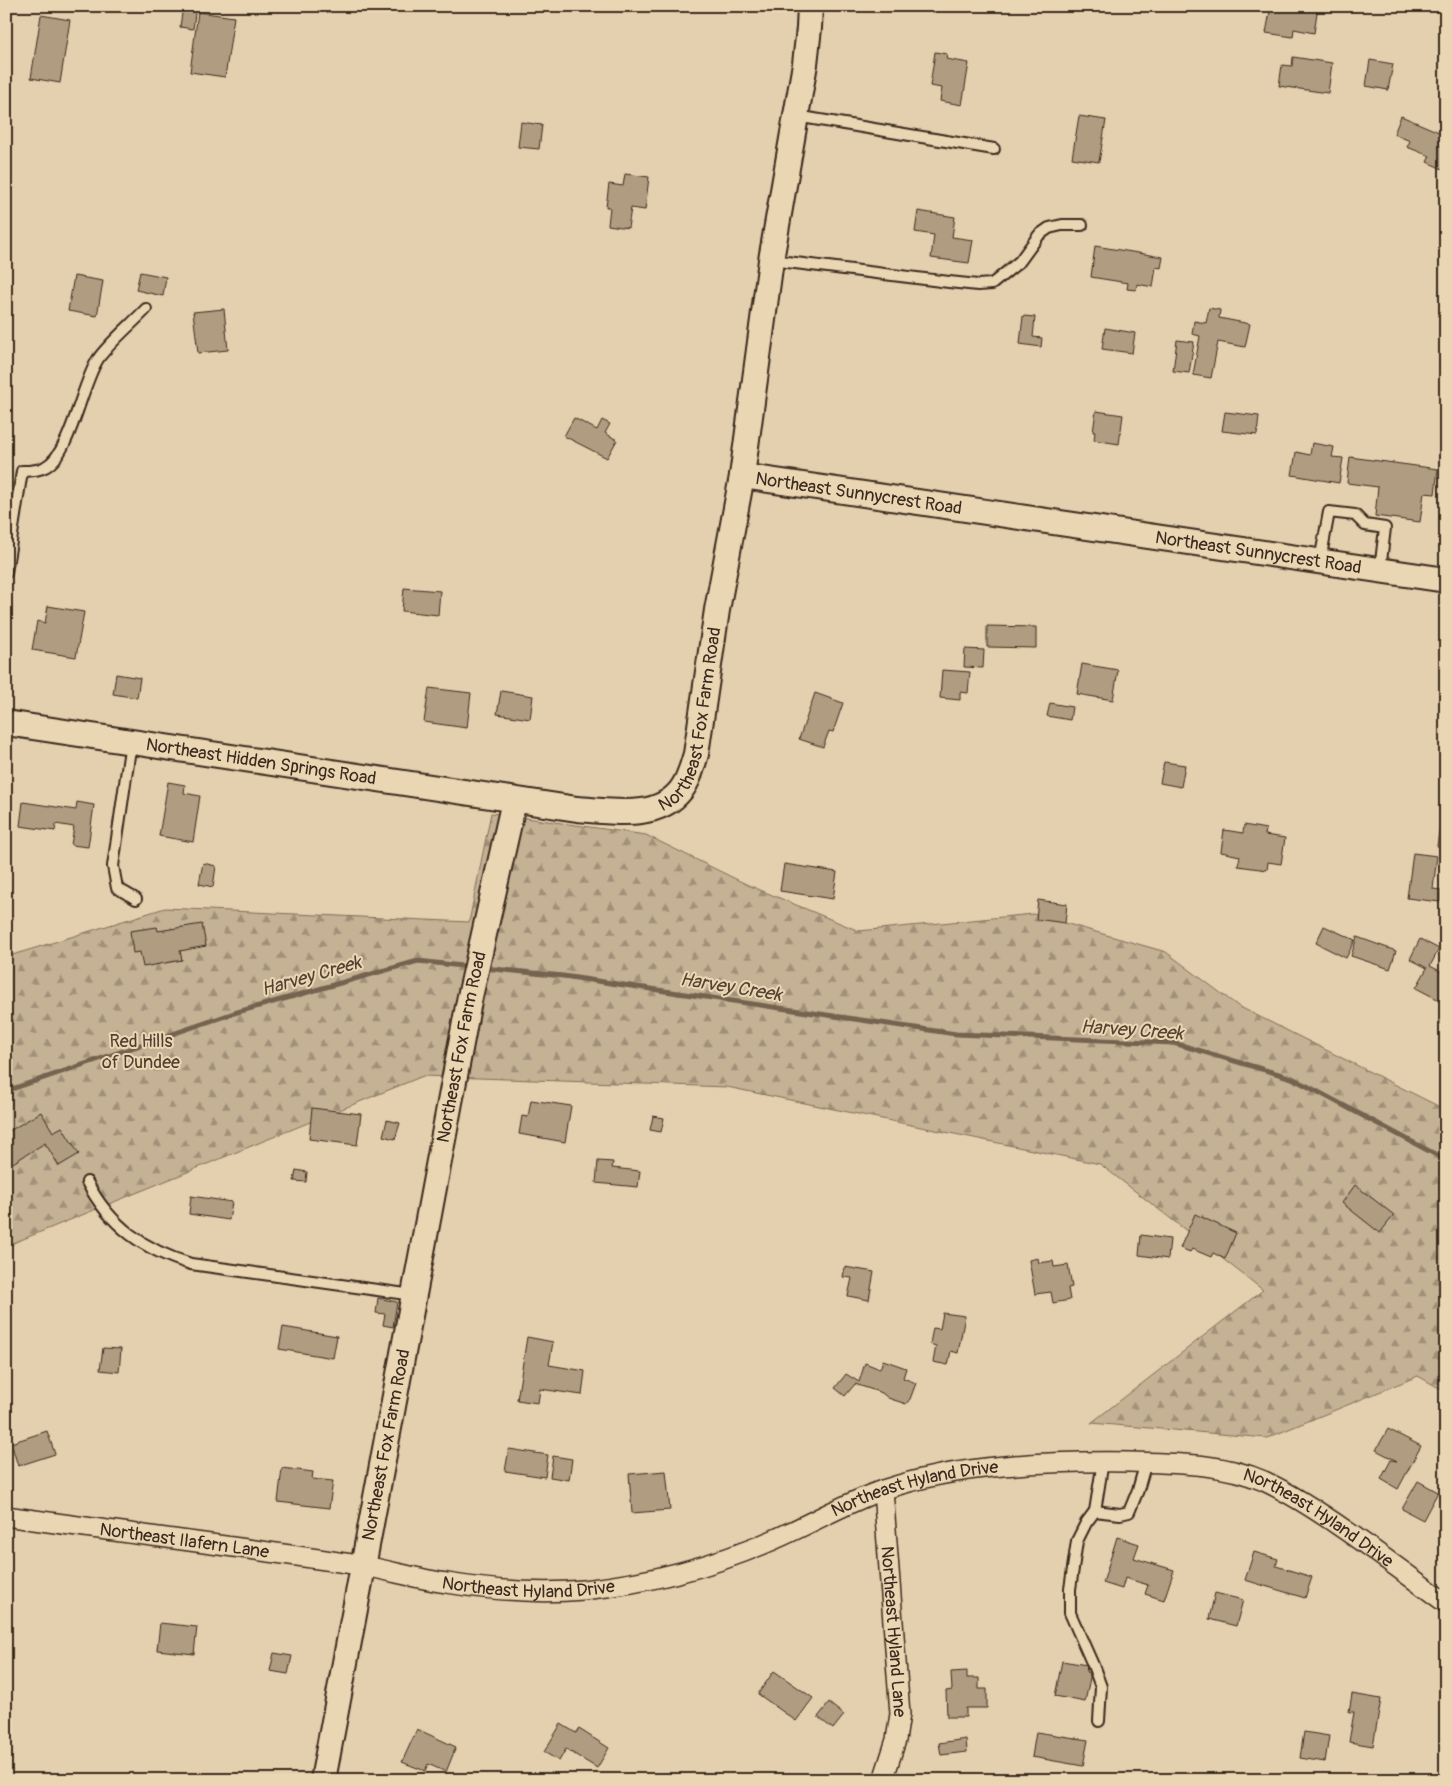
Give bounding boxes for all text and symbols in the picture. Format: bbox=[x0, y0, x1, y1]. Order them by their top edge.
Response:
street label: Northeast Sunnycrest Road bbox=[754, 467, 963, 520]
street label: Northeast Sunnycrest Road bbox=[1154, 526, 1363, 579]
street label: Northeast Fox Farm Road bbox=[654, 626, 726, 817]
street label: Northeast Hidden Springs Road bbox=[144, 733, 378, 791]
street label: Northeast Fox Farm Road bbox=[432, 949, 492, 1145]
water label: Harvey Creek bbox=[259, 950, 366, 1002]
water label: Harvey Creek bbox=[678, 967, 785, 1007]
water label: Harvey Creek bbox=[1080, 1014, 1186, 1046]
park label: Red Hills of Dundee bbox=[102, 1030, 180, 1074]
street label: Northeast Fox Farm Road bbox=[357, 1347, 416, 1543]
street label: Northeast Hyland Drive bbox=[827, 1456, 999, 1523]
street label: Northeast Hyland Drive bbox=[1240, 1463, 1398, 1573]
street label: Northeast Ilafern Lane bbox=[98, 1518, 271, 1564]
street label: Northeast Hyland Lane bbox=[875, 1545, 911, 1718]
street label: Northeast Hyland Drive bbox=[440, 1571, 616, 1604]

